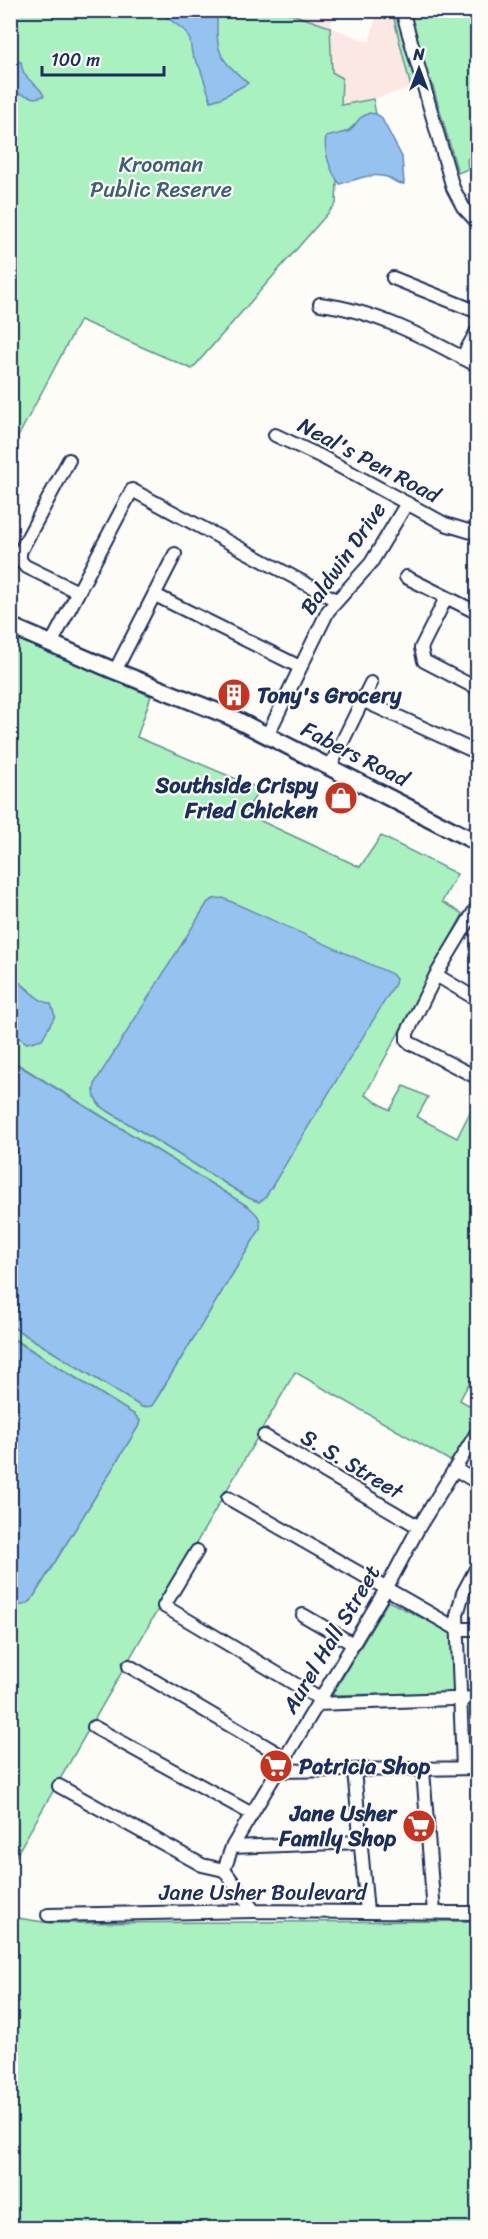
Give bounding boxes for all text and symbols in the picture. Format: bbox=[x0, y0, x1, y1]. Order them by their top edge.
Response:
scale bar bbox=[42, 39, 164, 77]
north arrow bbox=[389, 39, 449, 99]
text: N bbox=[412, 40, 425, 69]
text: 100 m bbox=[51, 44, 100, 76]
park label: Krooman Public Reserve bbox=[90, 145, 232, 209]
street label: Neal's Pen Road bbox=[291, 406, 449, 515]
street label: Baldwin Drive bbox=[289, 493, 397, 623]
place label: Tony's Grocery bbox=[257, 676, 402, 715]
building icon: Tony's Grocery bbox=[216, 677, 252, 713]
street label: Fabers Road bbox=[294, 710, 417, 799]
place label: Southside Crispy Fried Chicken bbox=[154, 766, 319, 830]
shop icon: Southside Crispy Fried Chicken bbox=[323, 780, 359, 816]
street label: S. S. Street bbox=[293, 1418, 412, 1511]
street label: Aurel Hall Street bbox=[270, 1557, 391, 1722]
place label: Patricia Shop bbox=[299, 1747, 430, 1786]
supermarket icon: Patricia Shop bbox=[258, 1748, 294, 1784]
place label: Jane Usher Family Shop bbox=[278, 1794, 398, 1858]
supermarket icon: Jane Usher Family Shop bbox=[401, 1808, 437, 1844]
street label: Jane Usher Boulevard bbox=[158, 1873, 368, 1912]

